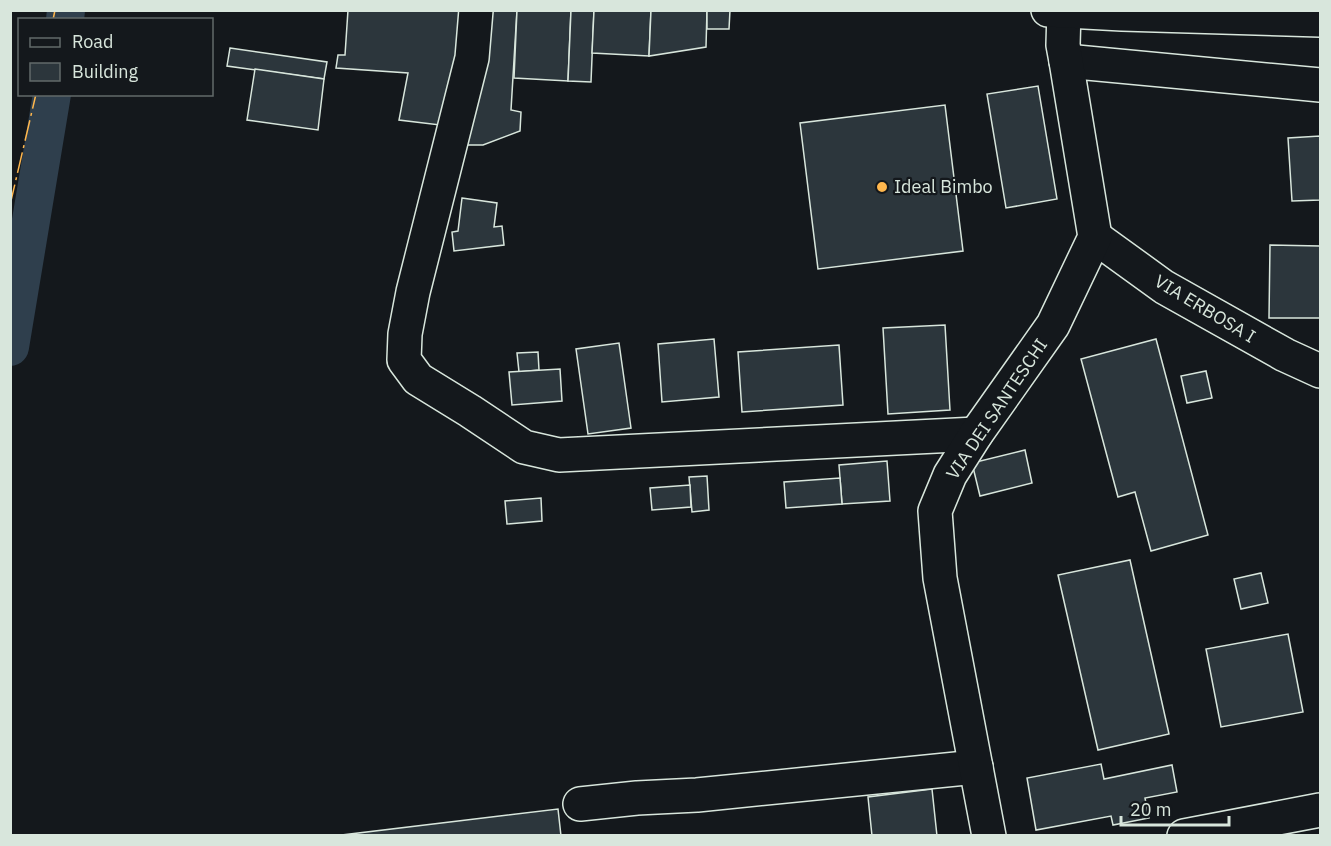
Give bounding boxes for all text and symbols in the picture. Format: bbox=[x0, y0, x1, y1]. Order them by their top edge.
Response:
legend bbox=[18, 18, 213, 96]
text: Road bbox=[72, 30, 113, 53]
text: Building bbox=[72, 60, 139, 83]
place label: Ideal Bimbo bbox=[894, 175, 993, 198]
marker: Ideal Bimbo bbox=[875, 180, 889, 194]
street label: VIA ERBOSA I bbox=[1151, 269, 1260, 348]
street label: VIA DEI SANTESCHI bbox=[941, 334, 1052, 484]
scale bar bbox=[1121, 789, 1229, 827]
text: 20 m bbox=[1130, 798, 1172, 821]

